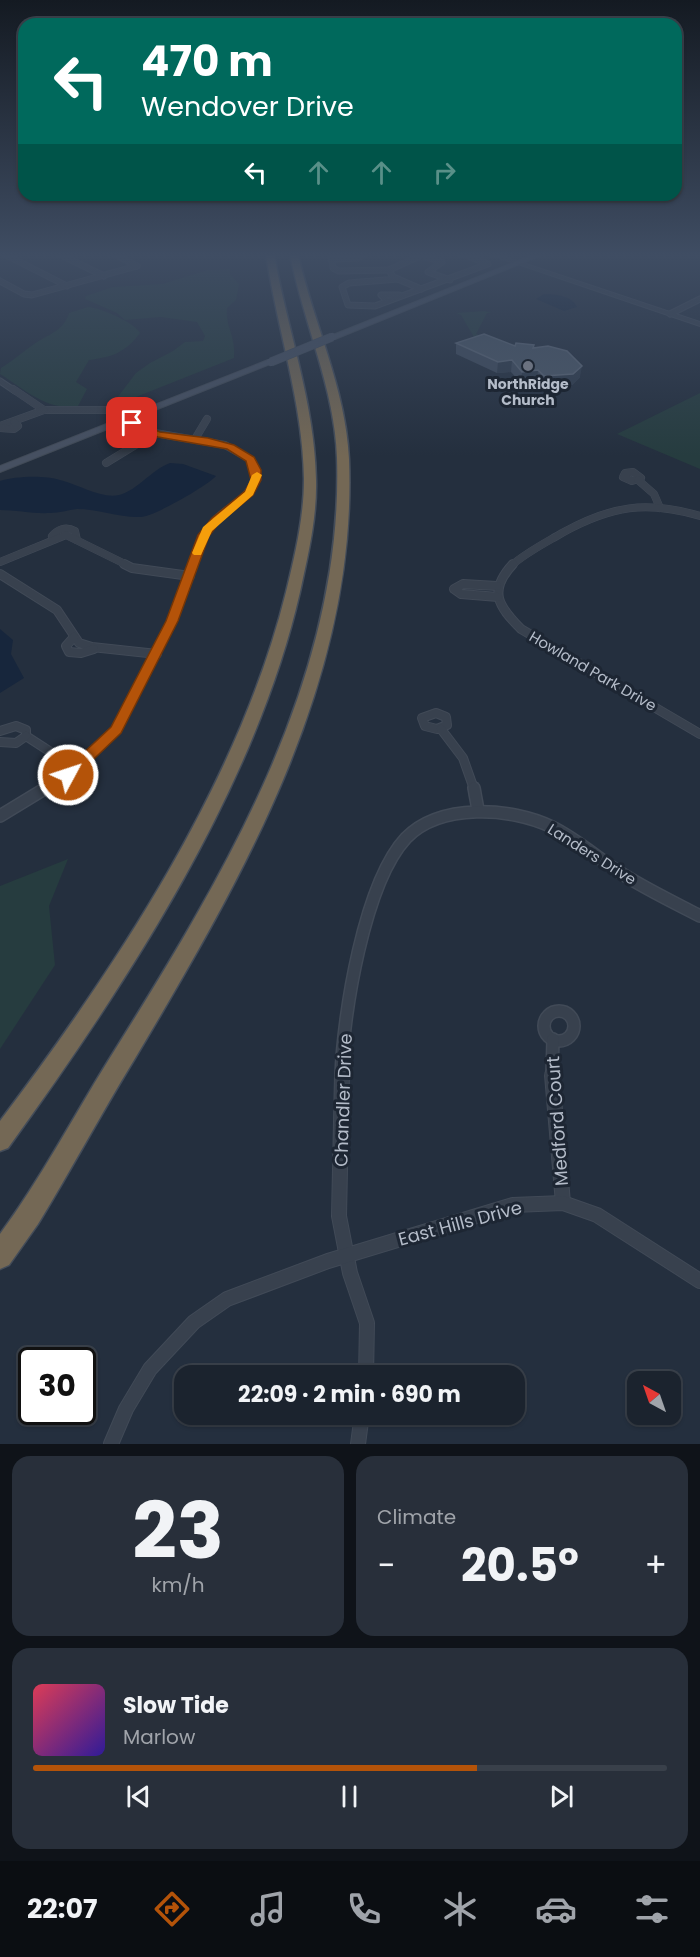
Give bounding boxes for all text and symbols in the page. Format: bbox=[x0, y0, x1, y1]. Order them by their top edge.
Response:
text: 470 m bbox=[141, 32, 273, 91]
icon: left bbox=[42, 42, 120, 120]
text: Wendover Drive bbox=[141, 88, 354, 125]
icon: left bbox=[239, 156, 272, 189]
icon: ahead bbox=[302, 156, 335, 189]
icon: ahead bbox=[365, 156, 398, 189]
icon: right bbox=[428, 156, 461, 189]
marker: NorthRidge Church bbox=[521, 359, 535, 373]
place label: NorthRidge Church bbox=[487, 374, 569, 410]
pin bbox=[106, 397, 157, 448]
icon: arrive bbox=[115, 406, 148, 439]
street label: Howland Park Drive bbox=[526, 626, 660, 716]
position arrow bbox=[36, 743, 100, 807]
street label: Landers Drive bbox=[544, 818, 640, 890]
street label: Chandler Drive bbox=[328, 1033, 358, 1167]
street label: Medford Court bbox=[540, 1055, 574, 1187]
street label: East Hills Drive bbox=[395, 1194, 525, 1252]
speed limit sign: 30 bbox=[18, 1347, 96, 1425]
north arrow bbox=[627, 1371, 681, 1425]
map controls bbox=[627, 1371, 681, 1425]
text: 22:09 · 2 min · 690 m bbox=[238, 1379, 461, 1410]
text: 23 bbox=[132, 1476, 224, 1585]
text: Climate bbox=[377, 1503, 456, 1531]
text: 20.5° bbox=[461, 1534, 579, 1597]
text: − bbox=[377, 1542, 395, 1589]
text: + bbox=[644, 1542, 667, 1589]
text: km/h bbox=[151, 1571, 205, 1599]
text: Slow Tide bbox=[123, 1690, 229, 1721]
text: Marlow bbox=[123, 1723, 195, 1751]
icon: previous bbox=[122, 1780, 155, 1813]
icon: pause bbox=[333, 1780, 366, 1813]
icon: next bbox=[545, 1780, 578, 1813]
icon: directions bbox=[151, 1888, 193, 1930]
icon: music bbox=[247, 1888, 289, 1930]
icon: phone bbox=[343, 1888, 385, 1930]
icon: climate bbox=[439, 1888, 481, 1930]
icon: car bbox=[535, 1888, 577, 1930]
icon: filters bbox=[631, 1888, 673, 1930]
text: 22:07 bbox=[27, 1890, 98, 1927]

